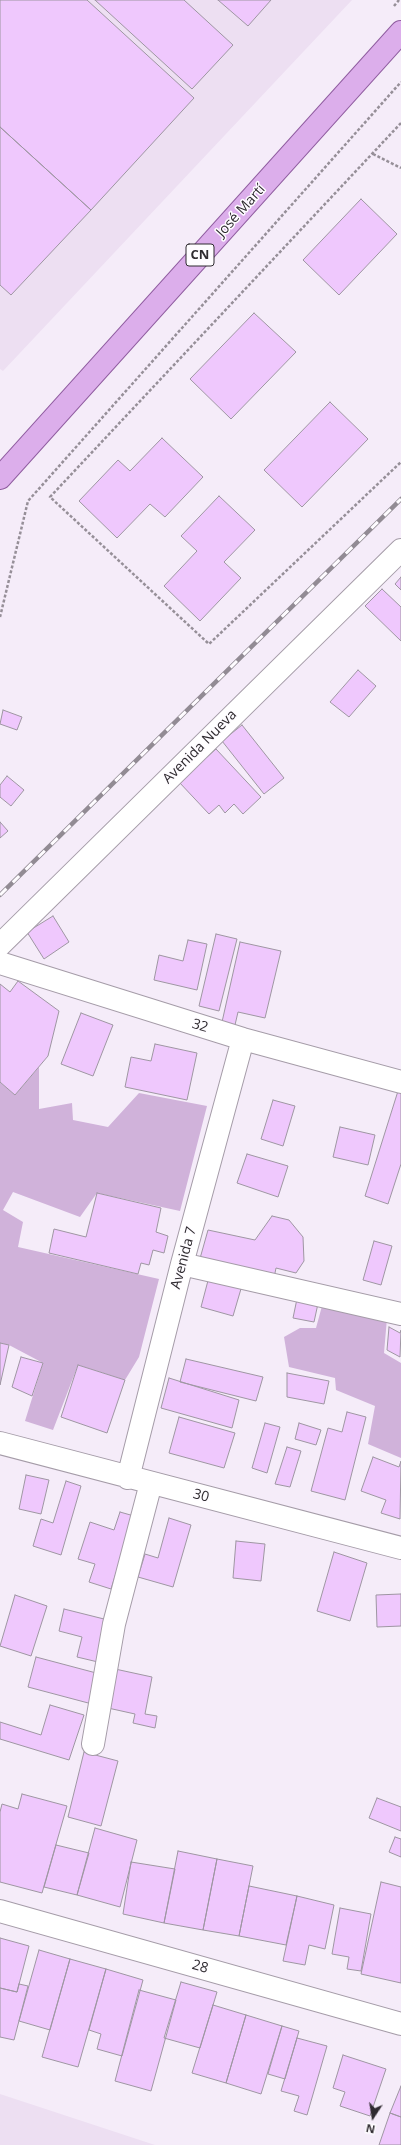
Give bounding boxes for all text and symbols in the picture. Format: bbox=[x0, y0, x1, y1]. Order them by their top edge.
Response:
street label: José Martí bbox=[213, 181, 269, 241]
road number: CN bbox=[186, 244, 214, 266]
street label: Avenida Nueva bbox=[160, 707, 240, 787]
street label: 32 bbox=[190, 1016, 210, 1036]
street label: Avenida 7 bbox=[168, 1225, 200, 1291]
street label: 30 bbox=[191, 1486, 211, 1506]
street label: 28 bbox=[190, 1957, 210, 1977]
north arrow bbox=[353, 2097, 393, 2137]
text: N bbox=[364, 2121, 376, 2137]

